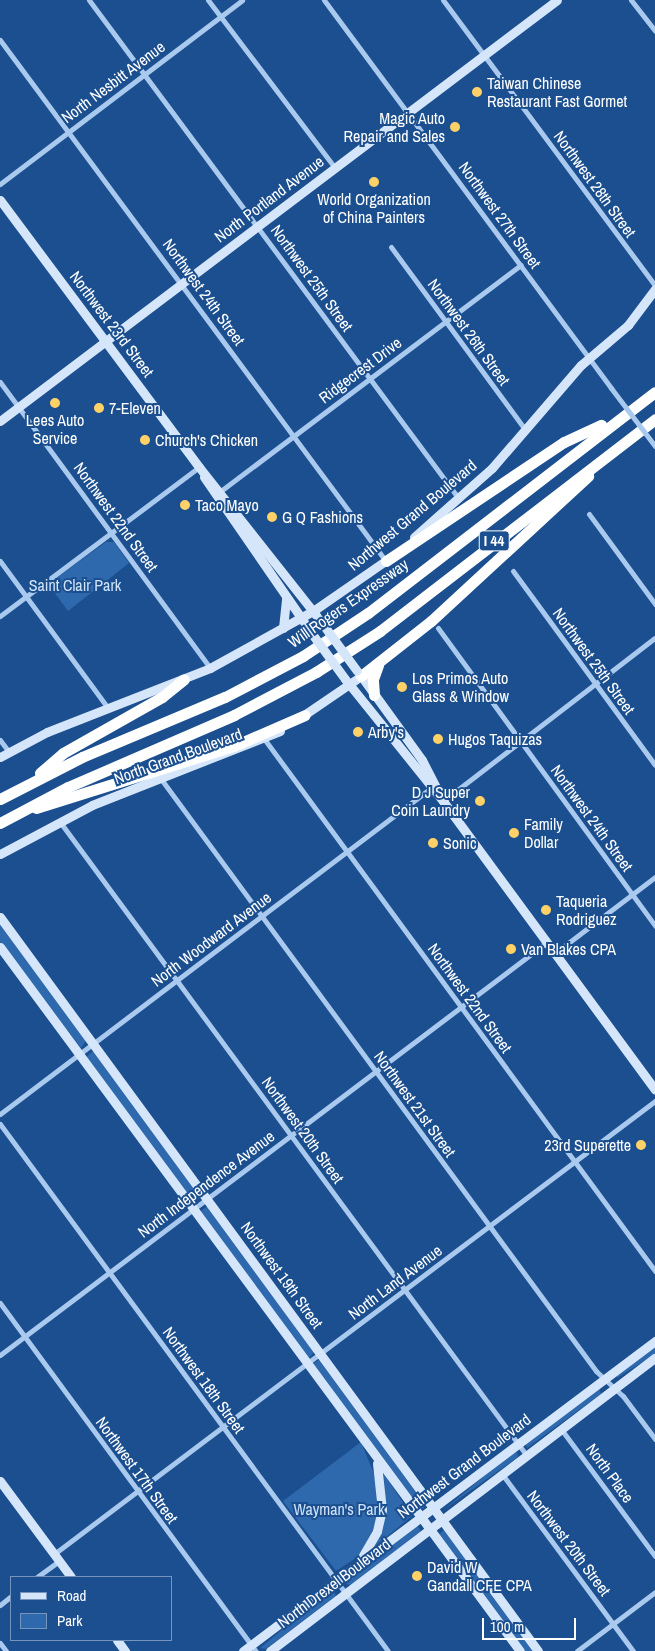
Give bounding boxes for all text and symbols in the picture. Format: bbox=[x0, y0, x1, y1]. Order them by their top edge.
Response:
street label: North Nesbitt Avenue bbox=[57, 37, 169, 127]
place label: Taiwan Chinese Restaurant Fast Gormet bbox=[487, 73, 627, 111]
marker: Taiwan Chinese Restaurant Fast Gormet bbox=[471, 86, 483, 98]
place label: Magic Auto Repair and Sales bbox=[344, 108, 445, 146]
marker: Magic Auto Repair and Sales bbox=[449, 121, 461, 133]
street label: Northwest 28th Street bbox=[550, 127, 640, 241]
street label: North Portland Avenue bbox=[210, 151, 328, 247]
street label: Northwest 27th Street bbox=[455, 158, 545, 272]
marker: World Organization of China Painters bbox=[368, 176, 380, 188]
place label: World Organization of China Painters bbox=[317, 189, 431, 227]
street label: Northwest 25th Street bbox=[267, 221, 357, 335]
street label: Northwest 24th Street bbox=[159, 235, 249, 349]
street label: Northwest 23rd Street bbox=[66, 267, 158, 381]
street label: Northwest 26th Street bbox=[424, 275, 514, 389]
street label: Ridgecrest Drive bbox=[315, 333, 405, 407]
marker: Lees Auto Service bbox=[49, 397, 61, 409]
place label: 7-Eleven bbox=[109, 398, 161, 418]
marker: 7-Eleven bbox=[93, 402, 105, 414]
place label: Lees Auto Service bbox=[25, 410, 85, 448]
place label: Church's Chicken bbox=[155, 430, 258, 450]
marker: Church's Chicken bbox=[139, 434, 151, 446]
street label: Northwest Grand Boulevard bbox=[344, 456, 480, 574]
street label: Northwest 22nd Street bbox=[70, 459, 162, 575]
place label: Taco Mayo bbox=[195, 495, 259, 515]
marker: Taco Mayo bbox=[179, 499, 191, 511]
place label: G Q Fashions bbox=[282, 507, 363, 527]
marker: G Q Fashions bbox=[266, 511, 278, 523]
road number: I 44 bbox=[478, 528, 510, 554]
street label: Will Rogers Expressway bbox=[284, 554, 412, 652]
park label: Saint Clair Park bbox=[29, 575, 121, 595]
street label: Northwest 25th Street bbox=[549, 604, 639, 718]
place label: Los Primos Auto Glass & Window bbox=[412, 668, 509, 706]
marker: Los Primos Auto Glass & Window bbox=[396, 681, 408, 693]
place label: Arby's bbox=[368, 722, 404, 742]
street label: North Grand Boulevard bbox=[111, 724, 245, 788]
marker: Arby's bbox=[352, 726, 364, 738]
place label: Hugos Taquizas bbox=[448, 729, 542, 749]
marker: Hugos Taquizas bbox=[432, 733, 444, 745]
street label: Northwest 24th Street bbox=[547, 761, 637, 875]
place label: D J Super Coin Laundry bbox=[391, 782, 470, 820]
marker: D J Super Coin Laundry bbox=[474, 795, 486, 807]
place label: Family Dollar bbox=[524, 814, 563, 852]
marker: Family Dollar bbox=[508, 827, 520, 839]
place label: Sonic bbox=[443, 833, 477, 853]
marker: Sonic bbox=[427, 837, 439, 849]
street label: North Woodward Avenue bbox=[147, 887, 275, 991]
place label: Taqueria Rodriguez bbox=[556, 891, 617, 929]
marker: Taqueria Rodriguez bbox=[540, 904, 552, 916]
place label: Van Blakes CPA bbox=[521, 939, 616, 959]
street label: Northwest 22nd Street bbox=[424, 940, 516, 1056]
marker: Van Blakes CPA bbox=[505, 943, 517, 955]
street label: Northwest 21st Street bbox=[370, 1047, 460, 1161]
street label: Northwest 20th Street bbox=[258, 1073, 348, 1187]
street label: North Independence Avenue bbox=[134, 1126, 278, 1242]
place label: 23rd Superette bbox=[544, 1135, 631, 1155]
marker: 23rd Superette bbox=[635, 1139, 647, 1151]
street label: Northwest 19th Street bbox=[237, 1218, 327, 1332]
street label: North Land Avenue bbox=[344, 1240, 446, 1324]
street label: Northwest 18th Street bbox=[159, 1323, 249, 1437]
street label: Northwest Grand Boulevard bbox=[394, 1410, 534, 1522]
street label: Northwest 17th Street bbox=[92, 1413, 182, 1527]
street label: North Place bbox=[582, 1440, 638, 1506]
street label: Northwest 20th Street bbox=[523, 1487, 615, 1599]
park label: Wayman's Park bbox=[294, 1499, 384, 1519]
street label: North Drexel Boulevard bbox=[274, 1534, 394, 1632]
place label: David W Gandall CFE CPA bbox=[427, 1557, 532, 1595]
marker: David W Gandall CFE CPA bbox=[411, 1570, 423, 1582]
legend bbox=[10, 1576, 172, 1641]
text: Road bbox=[57, 1585, 86, 1606]
scale bar bbox=[485, 1608, 579, 1640]
text: Park bbox=[57, 1610, 82, 1631]
text: 100 m bbox=[490, 1616, 524, 1637]

